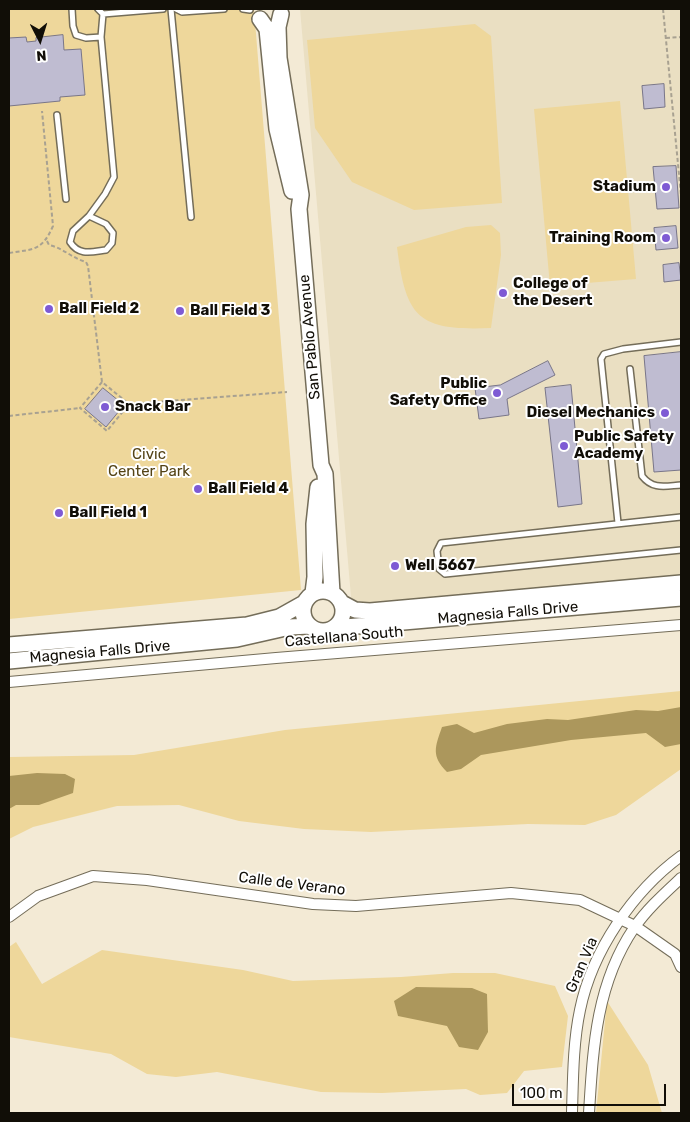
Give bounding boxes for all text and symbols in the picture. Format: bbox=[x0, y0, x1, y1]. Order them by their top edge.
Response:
north arrow bbox=[15, 15, 65, 65]
text: N bbox=[36, 47, 47, 64]
place label: Stadium bbox=[593, 178, 656, 196]
marker: Stadium bbox=[660, 181, 672, 193]
place label: Training Room bbox=[549, 229, 656, 247]
marker: Training Room bbox=[660, 232, 672, 244]
street label: San Pablo Avenue bbox=[296, 274, 324, 400]
place label: College of the Desert bbox=[513, 275, 593, 310]
marker: College of the Desert bbox=[497, 287, 509, 299]
place label: Ball Field 2 bbox=[59, 300, 139, 318]
place label: Ball Field 3 bbox=[190, 302, 270, 320]
marker: Ball Field 2 bbox=[43, 303, 55, 315]
marker: Ball Field 3 bbox=[174, 305, 186, 317]
place label: Public Safety Office bbox=[390, 375, 487, 410]
marker: Public Safety Office bbox=[491, 387, 503, 399]
place label: Snack Bar bbox=[115, 398, 190, 416]
marker: Snack Bar bbox=[99, 401, 111, 413]
place label: Diesel Mechanics bbox=[527, 404, 655, 422]
marker: Diesel Mechanics bbox=[659, 407, 671, 419]
place label: Public Safety Academy bbox=[574, 428, 674, 463]
marker: Public Safety Academy bbox=[558, 440, 570, 452]
park label: Civic Center Park bbox=[108, 446, 190, 481]
place label: Ball Field 4 bbox=[208, 480, 289, 498]
marker: Ball Field 4 bbox=[192, 483, 204, 495]
place label: Ball Field 1 bbox=[69, 504, 147, 522]
marker: Ball Field 1 bbox=[53, 507, 65, 519]
place label: Well 5667 bbox=[405, 557, 475, 575]
marker: Well 5667 bbox=[389, 560, 401, 572]
street label: Magnesia Falls Drive bbox=[437, 598, 579, 628]
street label: Castellana South bbox=[284, 623, 404, 651]
street label: Magnesia Falls Drive bbox=[29, 637, 171, 667]
street label: Calle de Verano bbox=[237, 869, 347, 899]
street label: Gran Via bbox=[562, 935, 602, 995]
scale bar bbox=[515, 1074, 669, 1106]
text: 100 m bbox=[520, 1084, 562, 1102]

